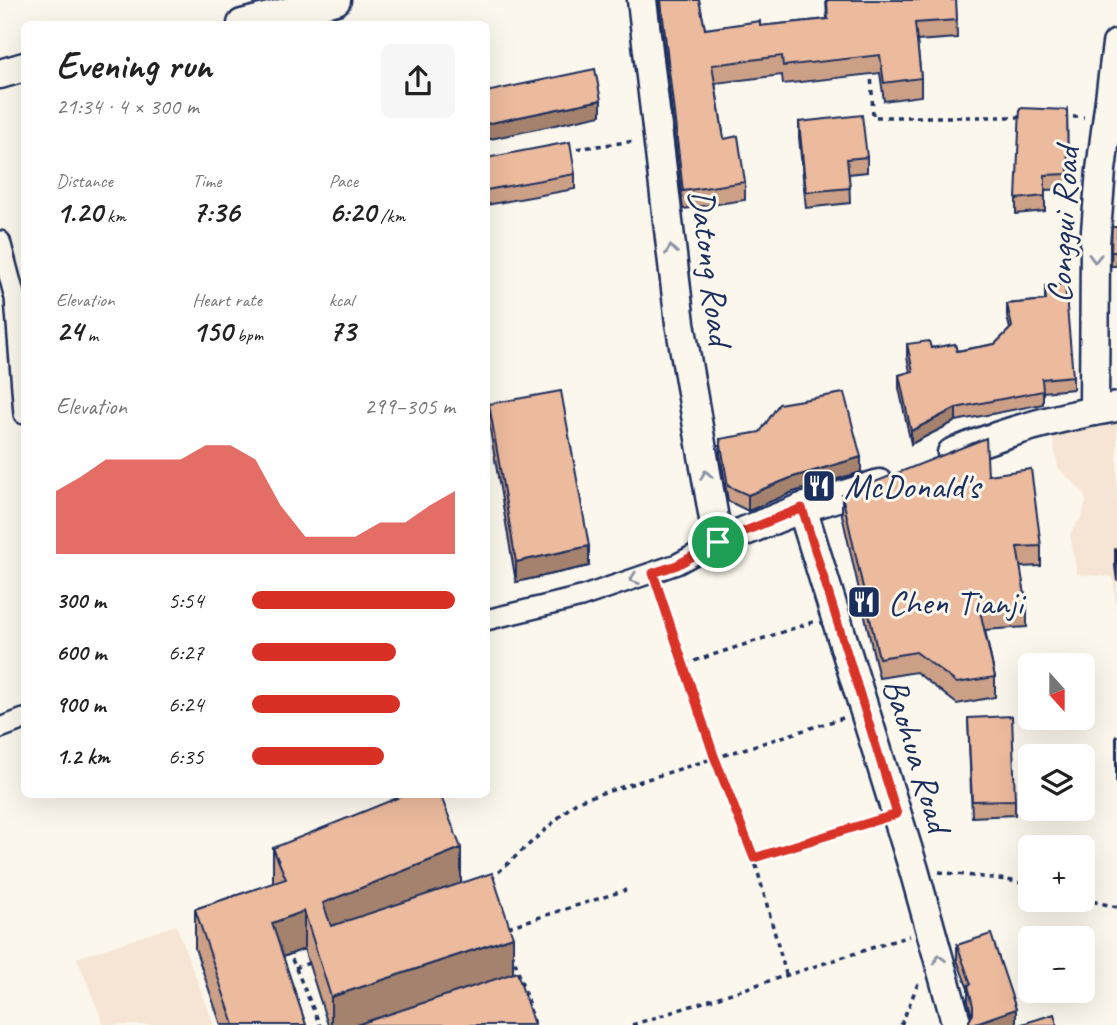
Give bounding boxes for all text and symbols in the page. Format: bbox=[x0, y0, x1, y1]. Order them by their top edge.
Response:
text: Evening run bbox=[56, 42, 212, 89]
button: share bbox=[381, 44, 455, 118]
text: 21:34 · 4 × 300 m bbox=[56, 92, 199, 121]
street label: Conggui Road bbox=[1036, 141, 1090, 304]
text: Distance bbox=[56, 169, 113, 193]
text: Time bbox=[192, 169, 221, 193]
text: Pace bbox=[329, 169, 358, 193]
street label: Datong Road bbox=[679, 187, 743, 352]
text: 1.20 bbox=[56, 193, 102, 231]
text: 7:36 bbox=[192, 193, 239, 231]
text: 6:20 bbox=[329, 193, 376, 231]
text: km bbox=[102, 204, 126, 228]
text: /km bbox=[376, 204, 405, 228]
one-way arrow bbox=[664, 244, 679, 256]
one-way arrow bbox=[1087, 254, 1103, 264]
text: Elevation bbox=[56, 288, 114, 312]
text: Heart rate bbox=[192, 288, 262, 312]
text: kcal bbox=[329, 288, 354, 312]
text: 24 bbox=[56, 312, 83, 350]
text: 150 bbox=[192, 312, 232, 350]
text: 73 bbox=[329, 312, 356, 350]
text: m bbox=[83, 323, 98, 347]
text: bpm bbox=[232, 323, 263, 347]
text: Elevation bbox=[56, 392, 127, 421]
text: 299–305 m bbox=[364, 392, 455, 421]
place label: McDonald's bbox=[844, 464, 983, 509]
restaurant icon: McDonald's bbox=[800, 467, 838, 505]
one-way arrow bbox=[700, 469, 715, 481]
pin bbox=[688, 512, 748, 572]
icon: arrive bbox=[699, 523, 737, 561]
one-way arrow bbox=[628, 571, 640, 585]
place label: Chen Tianji bbox=[888, 580, 1027, 625]
restaurant icon: Chen Tianji bbox=[845, 583, 883, 621]
text: 300 m bbox=[56, 586, 106, 615]
text: 5:54 bbox=[168, 586, 204, 615]
text: 600 m bbox=[56, 638, 106, 667]
text: 6:27 bbox=[168, 638, 204, 667]
north arrow bbox=[1018, 653, 1096, 730]
map controls bbox=[1018, 653, 1095, 1003]
street label: Baohua Road bbox=[872, 673, 963, 842]
text: 900 m bbox=[56, 690, 105, 719]
text: 6:24 bbox=[168, 690, 204, 719]
text: 1.2 km bbox=[56, 742, 110, 771]
text: 6:35 bbox=[168, 742, 204, 771]
button: layers bbox=[1018, 744, 1095, 821]
button: + bbox=[1018, 835, 1095, 912]
button: − bbox=[1018, 926, 1095, 1003]
one-way arrow bbox=[933, 953, 948, 965]

